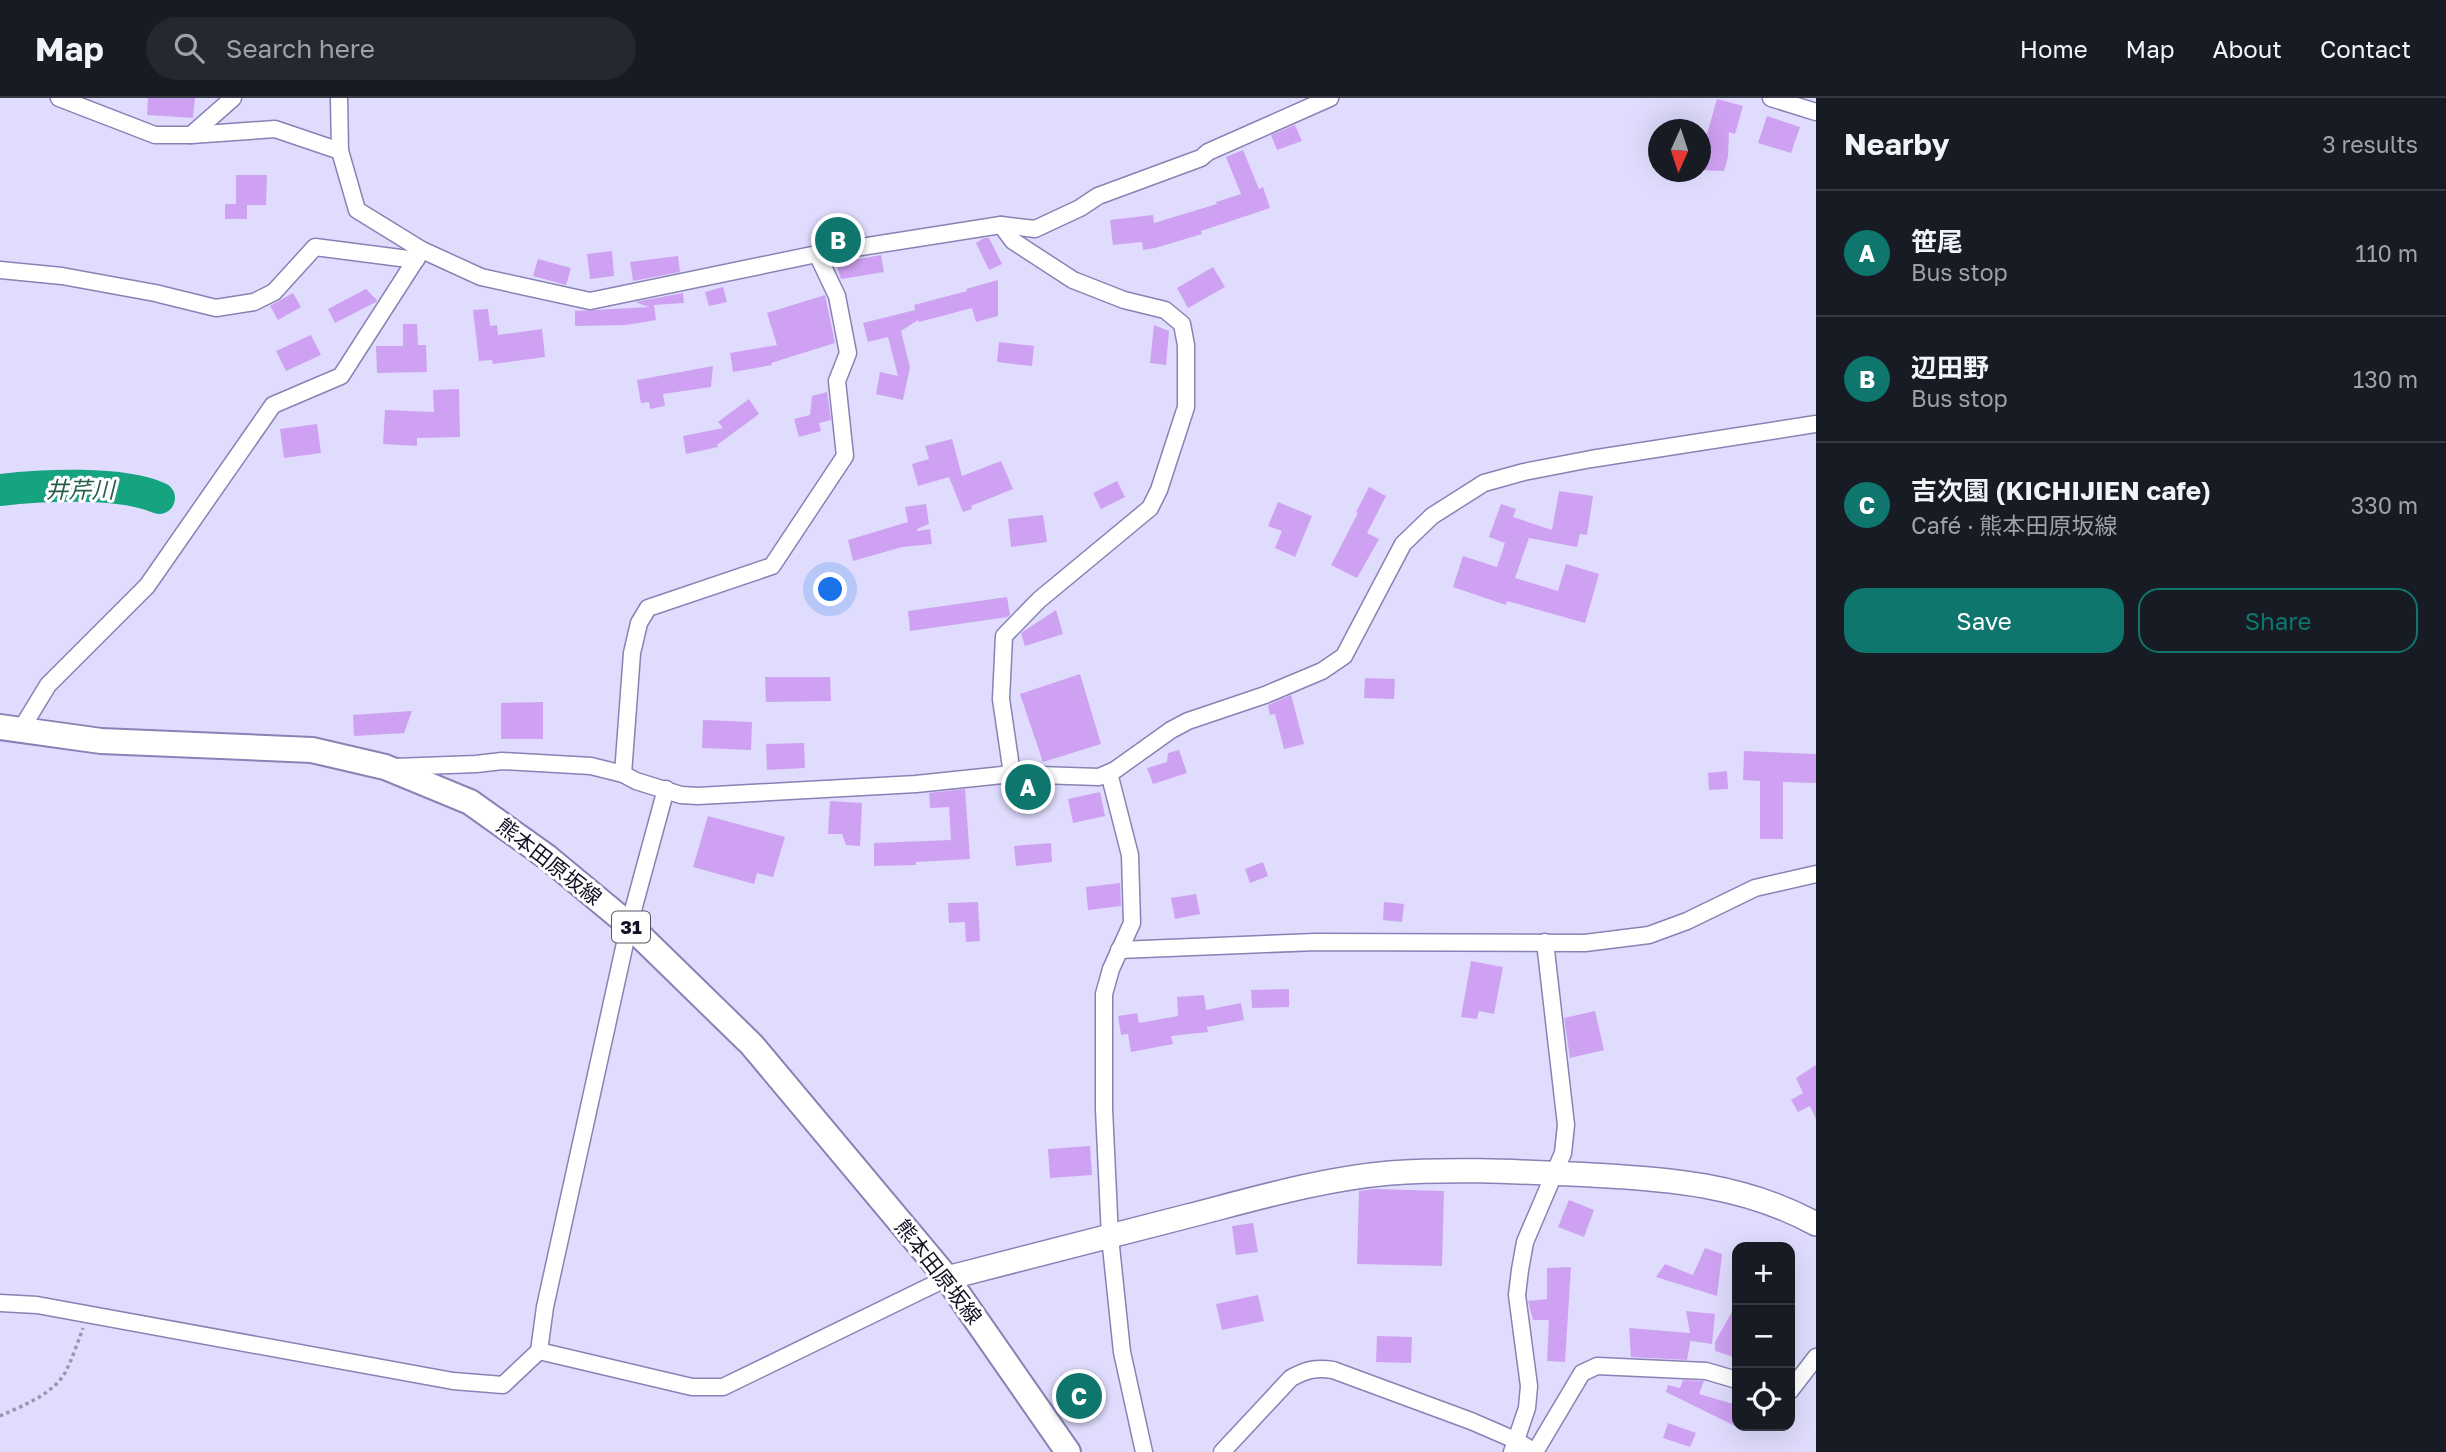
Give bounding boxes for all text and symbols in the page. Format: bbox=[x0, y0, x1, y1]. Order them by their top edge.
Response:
search box bbox=[146, 17, 636, 80]
text: Map bbox=[35, 29, 104, 68]
icon: search bbox=[170, 29, 208, 67]
text: Search here bbox=[226, 33, 375, 64]
text: Home bbox=[2020, 34, 2088, 63]
text: Map bbox=[2126, 34, 2175, 63]
text: About bbox=[2213, 34, 2282, 63]
text: Contact bbox=[2320, 34, 2411, 63]
north arrow bbox=[1648, 119, 1711, 182]
text: Nearby bbox=[1844, 126, 1949, 162]
text: 3 results bbox=[2322, 130, 2418, 158]
pin: B bbox=[815, 214, 861, 266]
text: 笹尾 bbox=[1911, 226, 1963, 257]
text: A bbox=[1859, 239, 1875, 267]
text: 110 m bbox=[2355, 239, 2418, 267]
text: Bus stop bbox=[1911, 258, 2008, 286]
text: 辺田野 bbox=[1911, 352, 1989, 383]
text: B bbox=[1859, 365, 1875, 393]
text: 130 m bbox=[2353, 365, 2418, 393]
text: Bus stop bbox=[1911, 384, 2008, 412]
water label: 井芹川 bbox=[46, 475, 118, 503]
text: 吉次園 (KICHIJIEN cafe) bbox=[1911, 475, 2211, 506]
text: C bbox=[1859, 491, 1875, 519]
text: 330 m bbox=[2351, 491, 2418, 519]
text: Café · 熊本田原坂線 bbox=[1911, 511, 2118, 539]
your location bbox=[813, 572, 847, 606]
button: Save bbox=[1844, 588, 2124, 653]
button: Share bbox=[2138, 588, 2418, 653]
pin: A bbox=[1005, 761, 1051, 813]
street label: 熊本田原坂線 bbox=[492, 812, 607, 910]
road number: 31 bbox=[612, 912, 650, 942]
street label: 熊本田原坂線 bbox=[890, 1214, 988, 1329]
map controls bbox=[1732, 1242, 1795, 1431]
button: + bbox=[1732, 1242, 1795, 1305]
button: − bbox=[1732, 1305, 1795, 1368]
button: locate bbox=[1732, 1368, 1795, 1431]
pin: C bbox=[1056, 1370, 1102, 1422]

